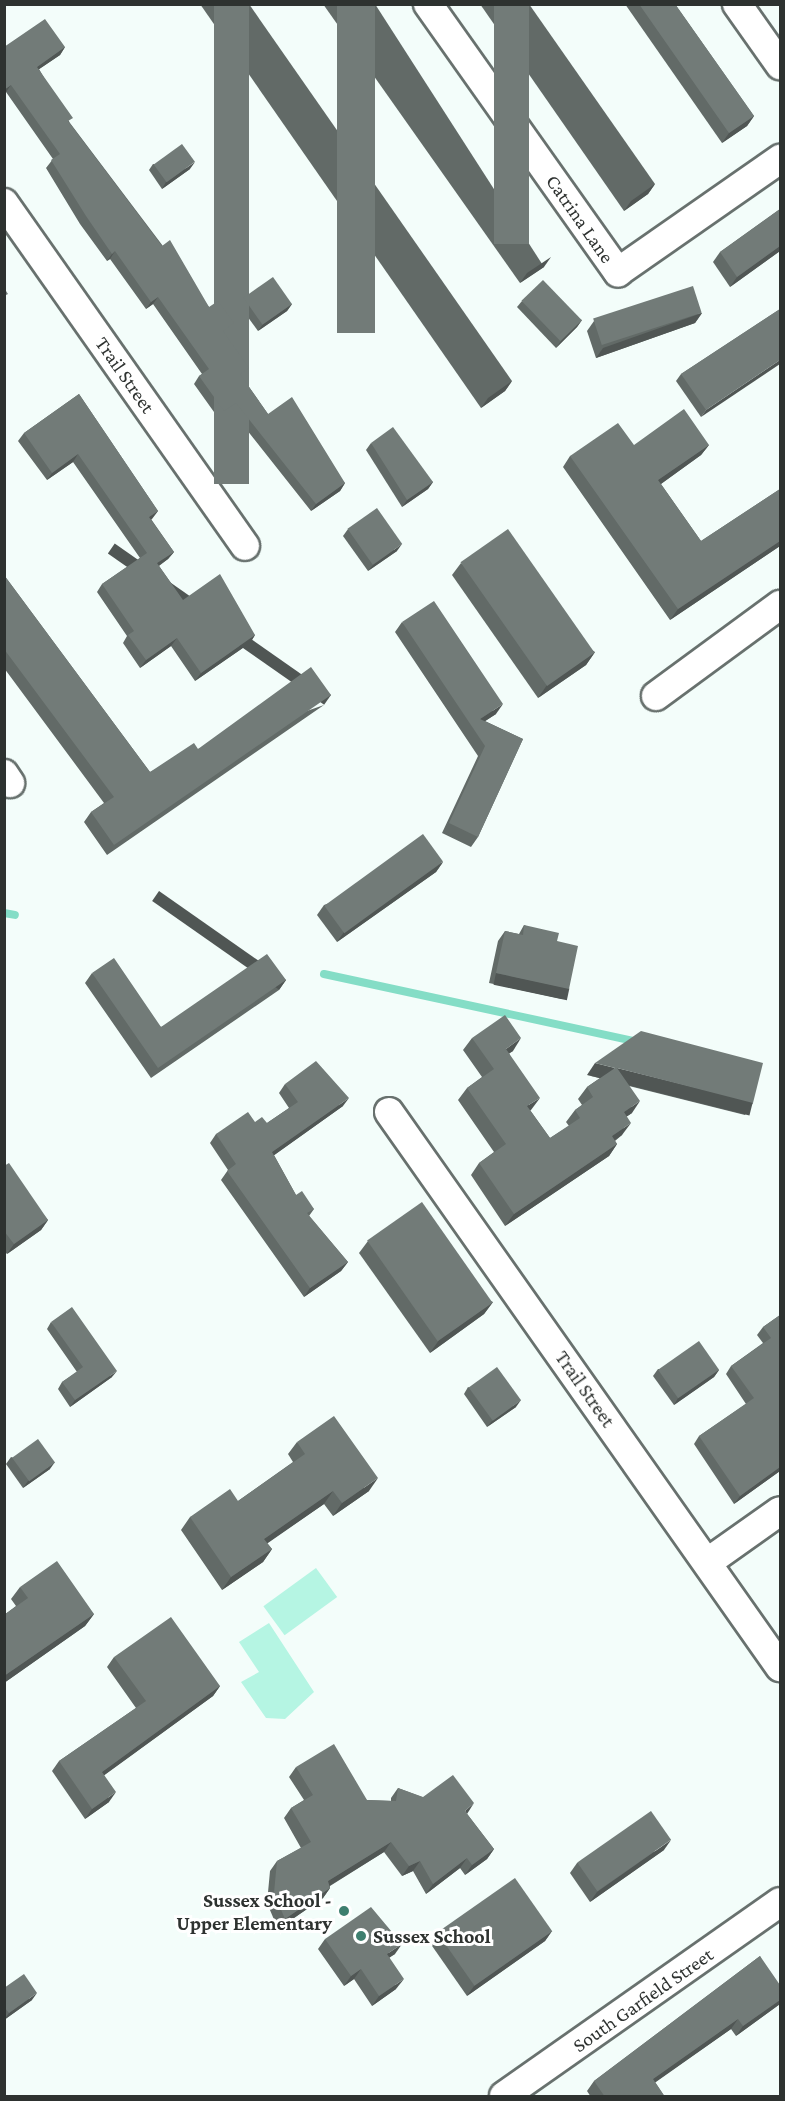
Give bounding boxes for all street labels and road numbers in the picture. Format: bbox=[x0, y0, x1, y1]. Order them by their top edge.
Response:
street label: Catrina Lane bbox=[541, 170, 619, 268]
street label: Trail Street bbox=[90, 332, 160, 418]
street label: Trail Street bbox=[550, 1346, 620, 1432]
street label: South Garfield Street bbox=[568, 1943, 718, 2057]

